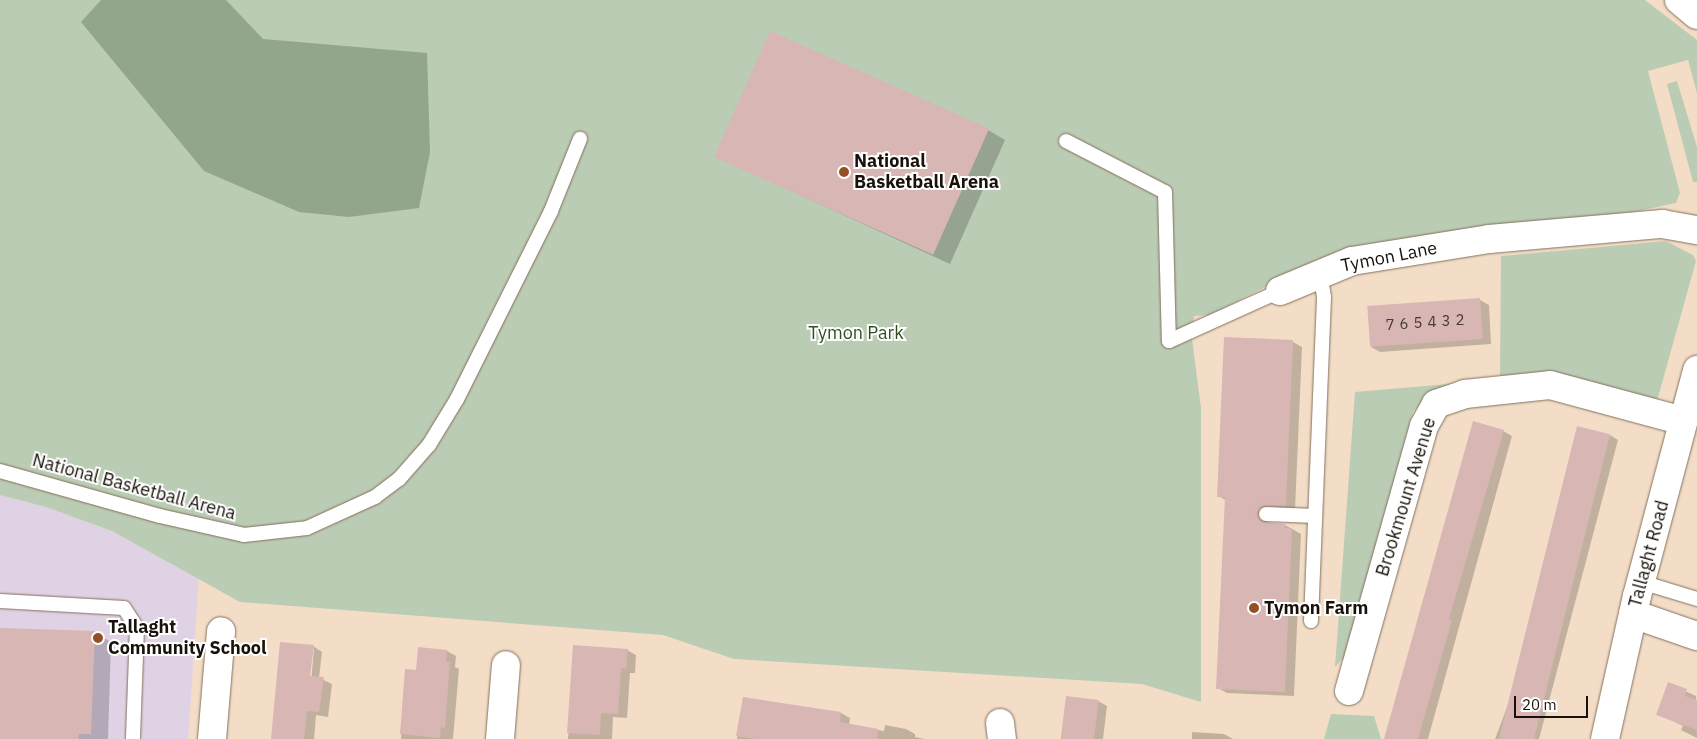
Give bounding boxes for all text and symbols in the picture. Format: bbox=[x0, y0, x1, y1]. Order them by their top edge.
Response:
place label: National Basketball Arena bbox=[854, 151, 999, 193]
marker: National Basketball Arena bbox=[838, 166, 850, 178]
street label: Tymon Lane bbox=[1339, 237, 1439, 277]
house number: 2 bbox=[1456, 311, 1464, 329]
house number: 3 bbox=[1442, 312, 1450, 330]
house number: 4 bbox=[1428, 313, 1436, 331]
house number: 5 bbox=[1414, 314, 1422, 332]
house number: 6 bbox=[1400, 315, 1408, 333]
house number: 7 bbox=[1386, 316, 1394, 334]
park label: Tymon Park bbox=[808, 322, 904, 344]
street label: Brookmount Avenue bbox=[1372, 415, 1440, 579]
street label: National Basketball Arena bbox=[30, 449, 238, 525]
street label: Tallaght Road bbox=[1624, 498, 1674, 610]
place label: Tymon Farm bbox=[1264, 597, 1368, 619]
marker: Tymon Farm bbox=[1248, 602, 1260, 614]
place label: Tallaght Community School bbox=[108, 617, 266, 660]
marker: Tallaght Community School bbox=[92, 632, 104, 644]
scale bar bbox=[1517, 686, 1591, 718]
text: 20 m bbox=[1522, 695, 1557, 714]

